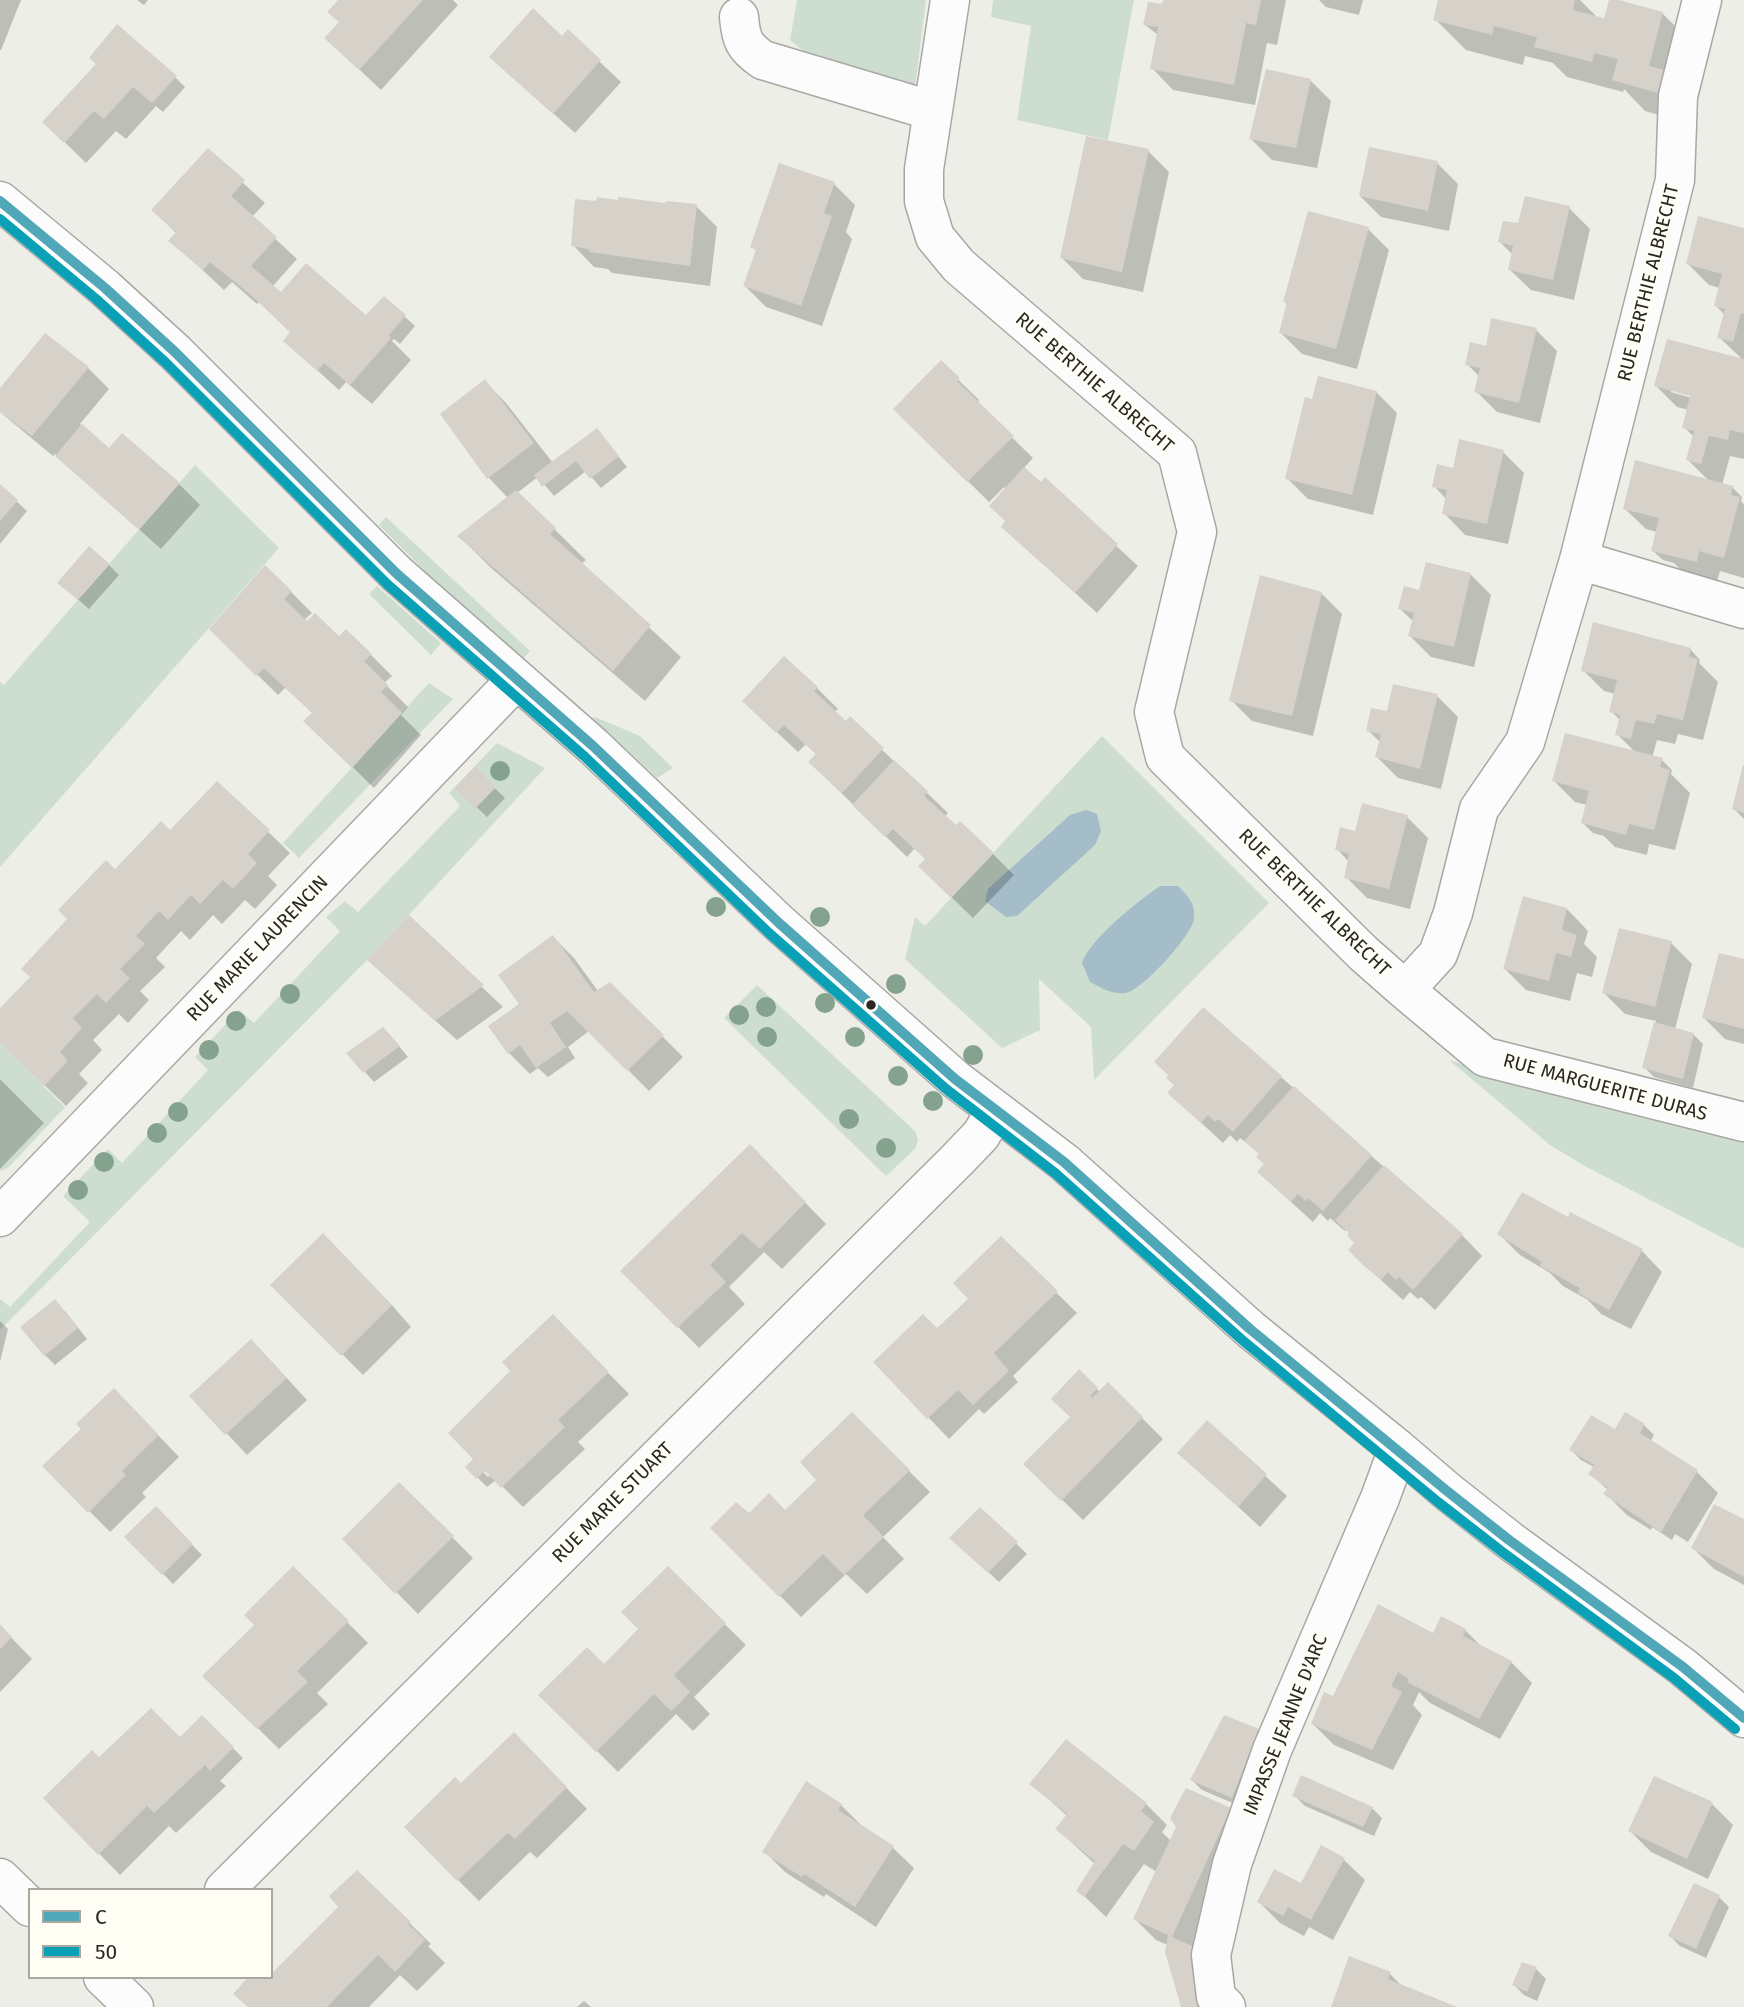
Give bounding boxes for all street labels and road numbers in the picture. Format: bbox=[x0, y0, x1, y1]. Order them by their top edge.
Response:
street label: RUE BERTHIE ALBRECHT bbox=[1613, 182, 1685, 384]
street label: RUE BERTHIE ALBRECHT bbox=[1010, 308, 1178, 458]
street label: RUE BERTHIE ALBRECHT bbox=[1233, 825, 1395, 981]
street label: RUE MARIE LAURENCIN bbox=[183, 871, 333, 1027]
street label: RUE MARGUERITE DURAS bbox=[1500, 1050, 1710, 1126]
street label: RUE MARIE STUART bbox=[548, 1438, 678, 1568]
street label: IMPASSE JEANNE D'ARC bbox=[1239, 1631, 1333, 1819]

